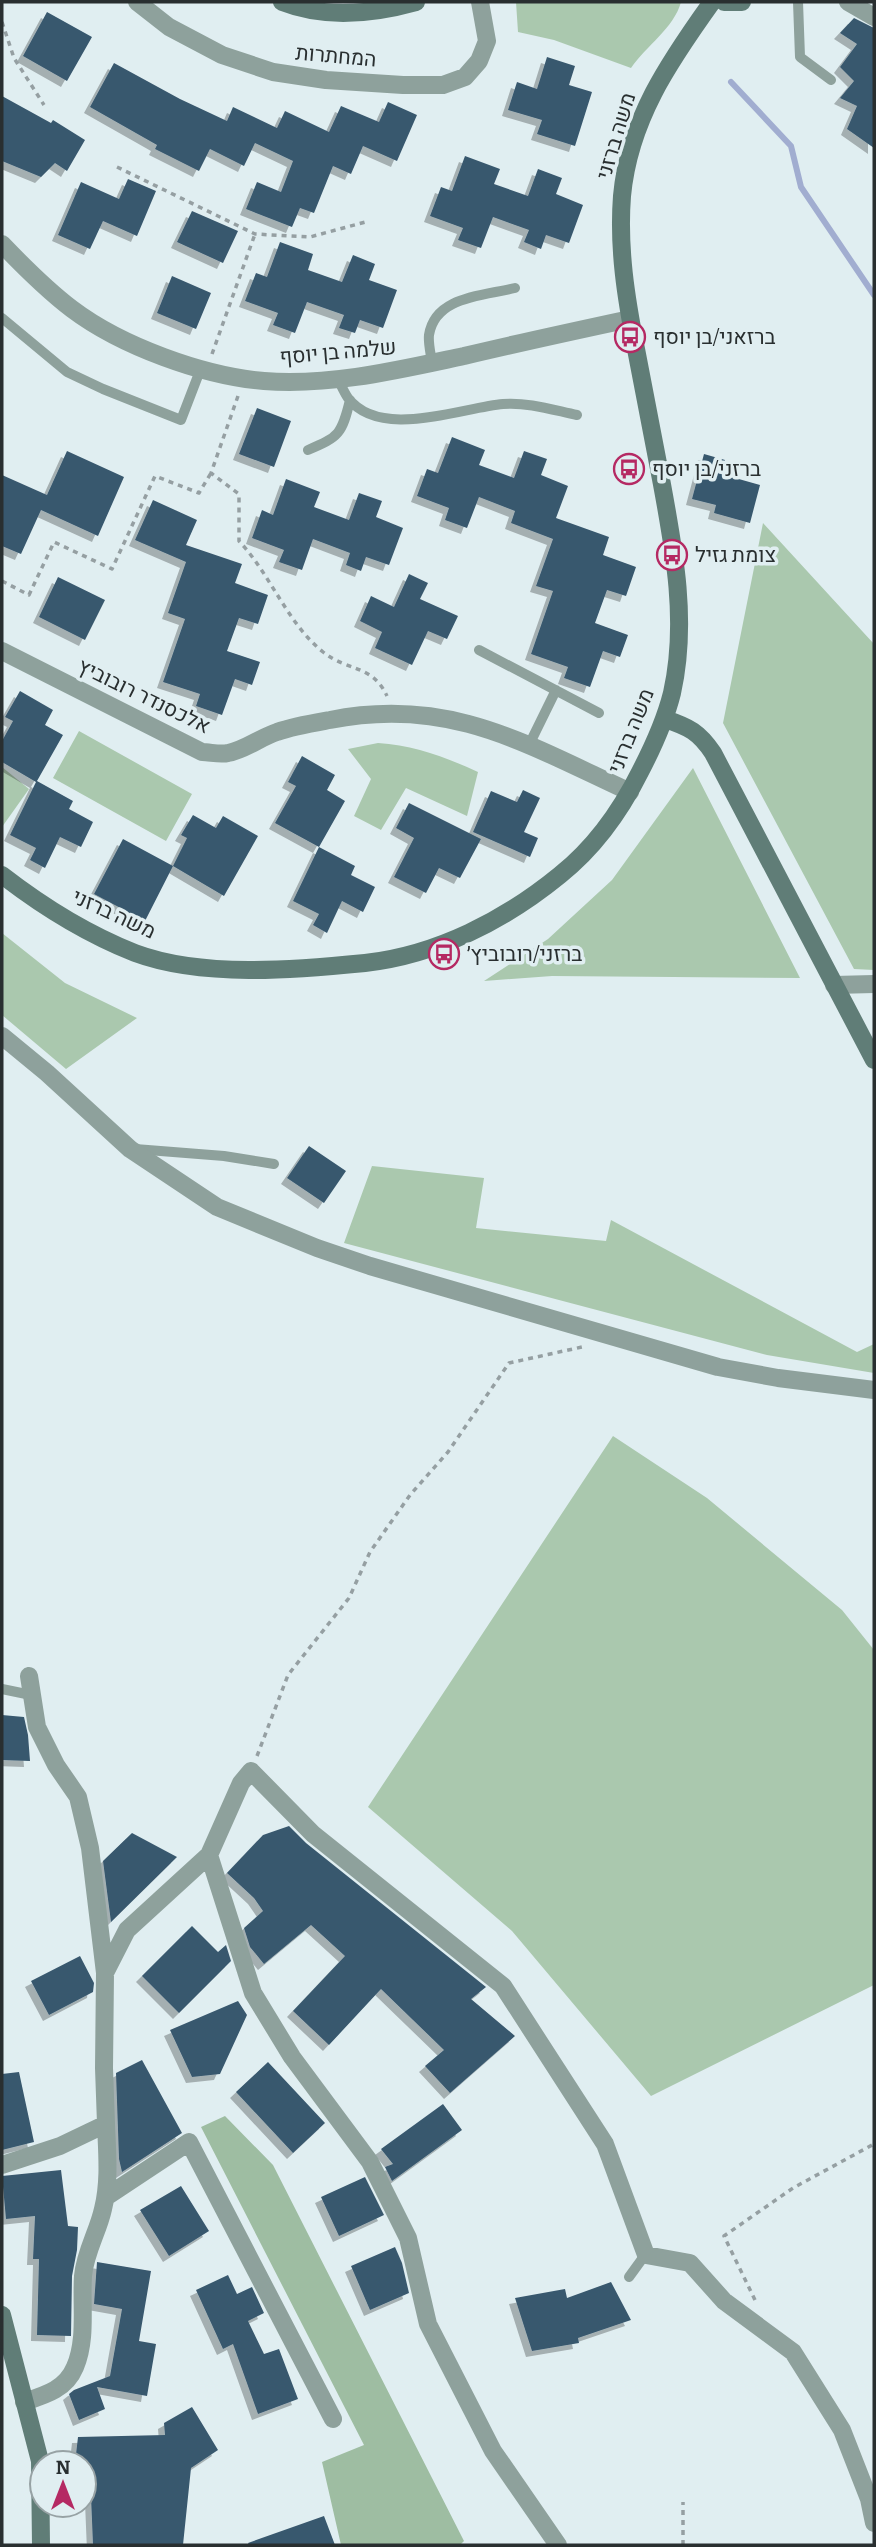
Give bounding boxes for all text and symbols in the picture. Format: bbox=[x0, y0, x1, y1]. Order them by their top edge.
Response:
street label: המחתרות bbox=[294, 40, 378, 72]
street label: משה ברזני bbox=[591, 90, 641, 182]
bus stop icon: ברזאני/בן יוסף bbox=[613, 320, 647, 354]
place label: ברזאני/בן יוסף bbox=[653, 324, 776, 350]
street label: שלמה בן יוסף bbox=[279, 334, 397, 370]
bus stop icon: ברזני/בן יוסף bbox=[612, 452, 646, 486]
place label: ברזני/בן יוסף bbox=[652, 456, 761, 482]
bus stop icon: צומת גזיל bbox=[655, 538, 689, 572]
place label: צומת גזיל bbox=[695, 542, 776, 568]
street label: אלכסנדר רובוביץ bbox=[73, 653, 215, 739]
street label: משה ברזני bbox=[602, 685, 660, 777]
street label: משה ברזני bbox=[68, 883, 160, 945]
bus stop icon: ברזני/רובוביץ׳ bbox=[427, 937, 461, 971]
place label: ברזני/רובוביץ׳ bbox=[467, 941, 582, 967]
north arrow bbox=[28, 2449, 98, 2519]
text: N bbox=[56, 2456, 71, 2479]

